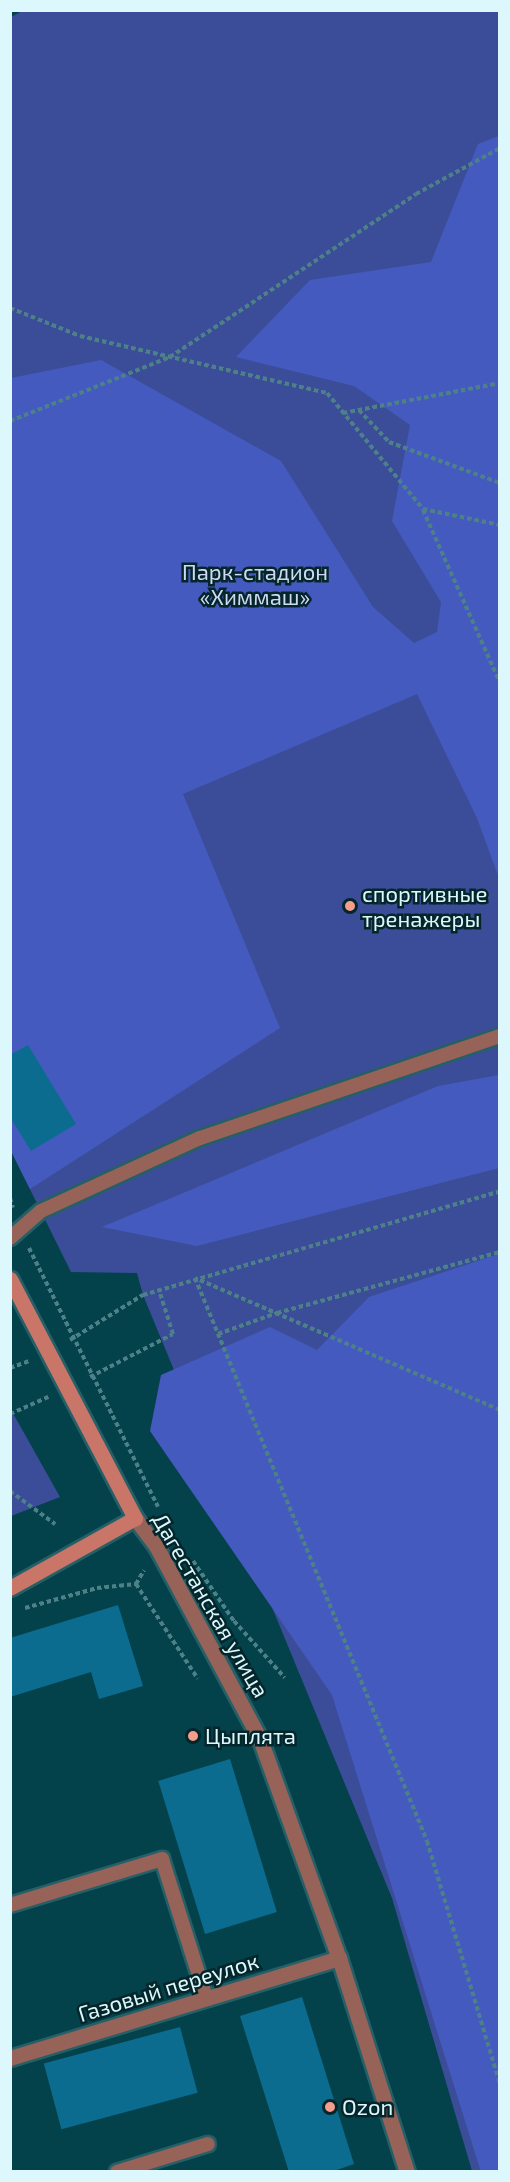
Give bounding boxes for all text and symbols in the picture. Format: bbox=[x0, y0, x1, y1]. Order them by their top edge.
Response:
park label: Парк-стадион «Химмаш» bbox=[182, 558, 328, 610]
place label: спортивные тренажеры bbox=[362, 880, 487, 932]
marker: спортивные тренажеры bbox=[343, 899, 357, 913]
street label: Дагестанская улица bbox=[147, 1508, 275, 1702]
place label: Цыплята bbox=[205, 1723, 296, 1749]
marker: Цыплята bbox=[186, 1729, 200, 1743]
street label: Газовый переулок bbox=[75, 1947, 261, 2027]
place label: Ozon bbox=[342, 2094, 393, 2120]
marker: Ozon bbox=[323, 2100, 337, 2114]

